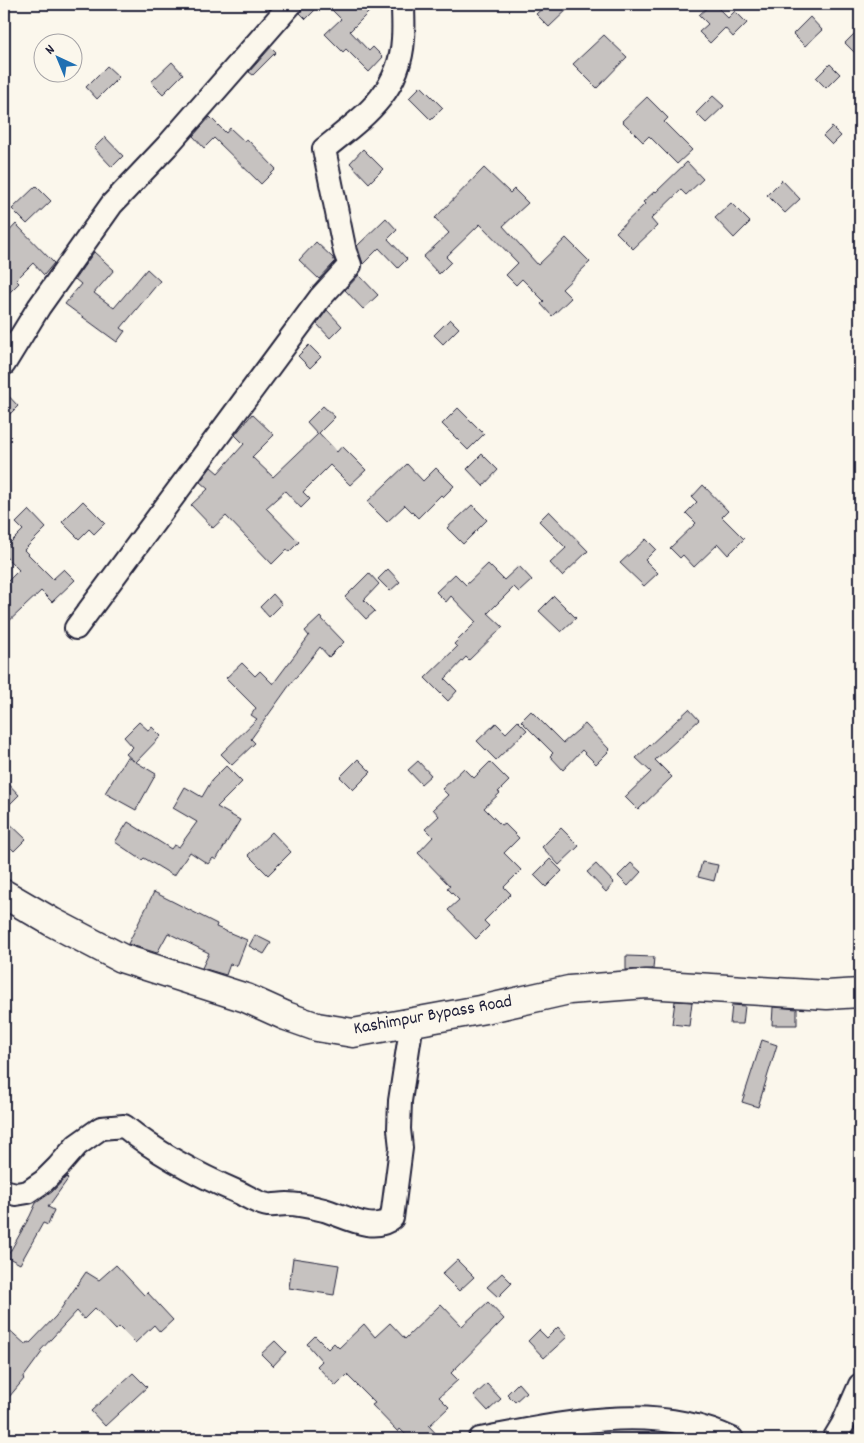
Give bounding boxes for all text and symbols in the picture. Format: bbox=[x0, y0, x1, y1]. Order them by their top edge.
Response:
north arrow bbox=[32, 32, 82, 82]
text: N bbox=[41, 40, 60, 60]
street label: Kashimpur Bypass Road bbox=[352, 990, 514, 1042]

